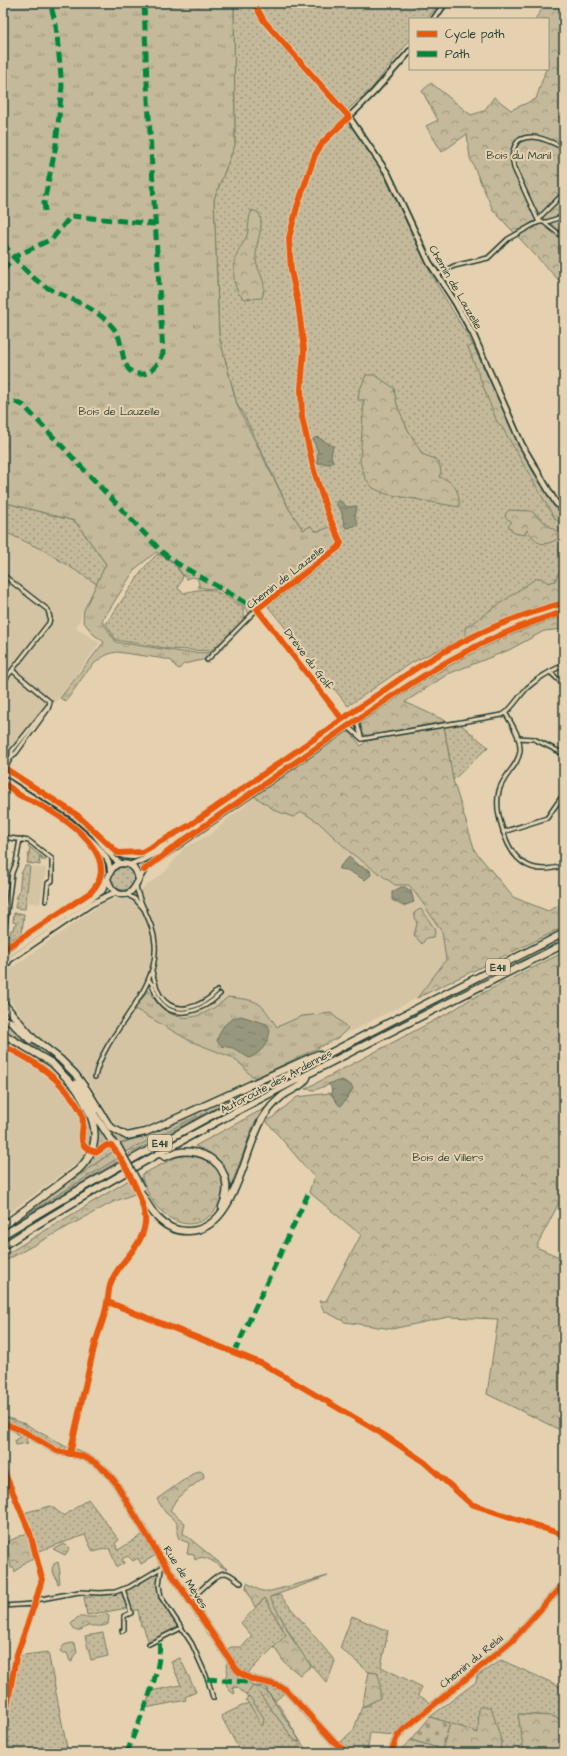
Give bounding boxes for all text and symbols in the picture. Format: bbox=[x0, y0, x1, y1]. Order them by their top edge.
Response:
legend bbox=[409, 18, 549, 70]
text: Cycle path bbox=[445, 26, 504, 44]
text: Path bbox=[445, 46, 470, 63]
park label: Bois du Manil bbox=[487, 148, 552, 163]
street label: Chemin de Lauzelle bbox=[425, 242, 486, 332]
park label: Bois de Lauzelle bbox=[78, 404, 160, 419]
street label: Chemin de Lauzelle bbox=[243, 542, 327, 613]
street label: Drève du Golf bbox=[281, 626, 337, 693]
road number: E411 bbox=[486, 959, 510, 975]
street label: Autoroute des Ardennes bbox=[218, 1045, 335, 1117]
road number: E411 bbox=[148, 1135, 172, 1151]
park label: Bois de Villers bbox=[412, 1150, 484, 1165]
street label: Rue de Mèves bbox=[160, 1543, 212, 1612]
street label: Chemin du Relai bbox=[436, 1631, 506, 1692]

